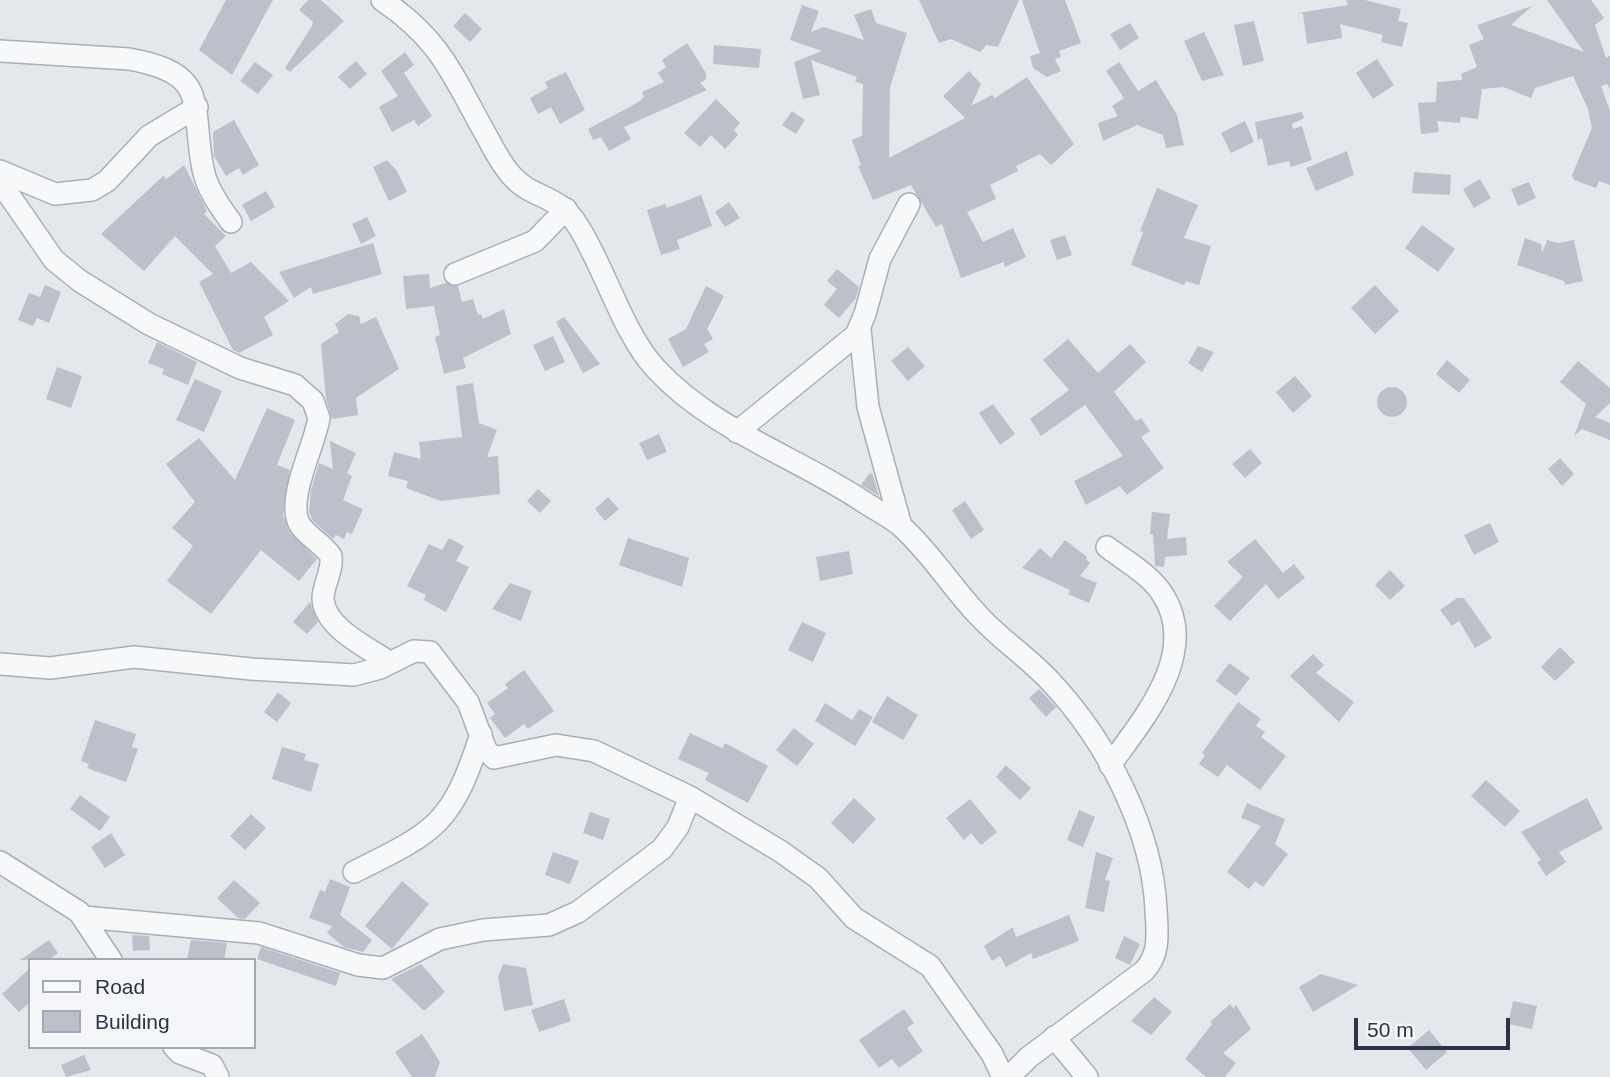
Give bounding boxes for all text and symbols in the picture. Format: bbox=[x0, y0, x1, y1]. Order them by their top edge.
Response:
legend bbox=[28, 958, 256, 1049]
text: Road bbox=[95, 975, 145, 998]
scale bar bbox=[1358, 1004, 1514, 1048]
text: Building bbox=[95, 1010, 170, 1033]
text: 50 m bbox=[1367, 1018, 1414, 1041]

